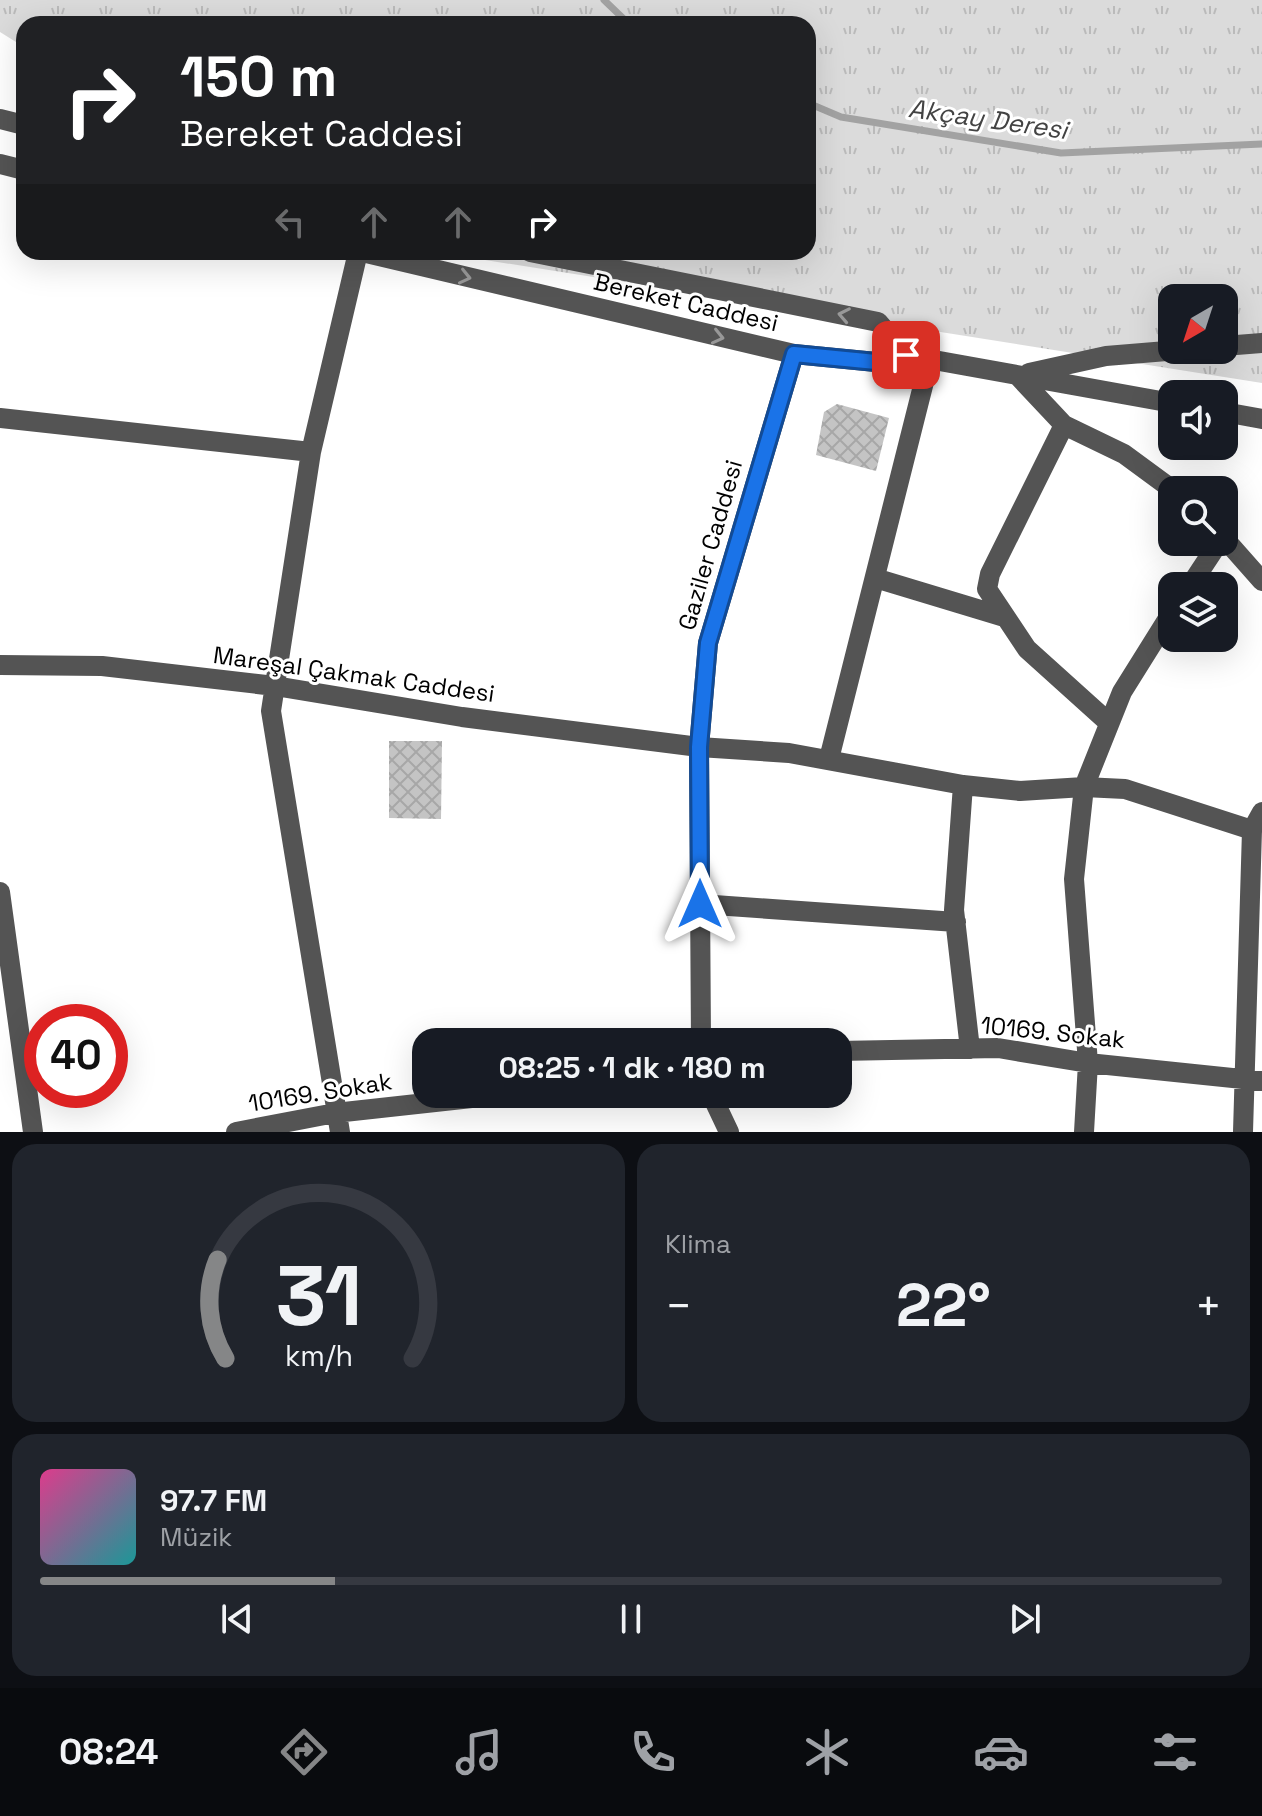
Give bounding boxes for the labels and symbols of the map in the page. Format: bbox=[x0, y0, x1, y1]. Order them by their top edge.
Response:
water label: Akçay Deresi bbox=[906, 91, 1072, 147]
street label: Bereket Caddesi bbox=[591, 266, 781, 338]
one-way arrow bbox=[458, 267, 472, 284]
north arrow bbox=[1158, 284, 1238, 364]
one-way arrow bbox=[838, 307, 851, 324]
pin bbox=[872, 321, 940, 389]
one-way arrow bbox=[711, 327, 725, 344]
street label: Gaziler Caddesi bbox=[671, 456, 749, 634]
street label: Mareşal Çakmak Caddesi bbox=[211, 639, 497, 709]
position arrow bbox=[658, 862, 742, 946]
speed limit sign: 40 bbox=[24, 1004, 128, 1108]
street label: 10169. Sokak bbox=[979, 1009, 1127, 1055]
street label: 10169. Sokak bbox=[246, 1065, 394, 1119]

